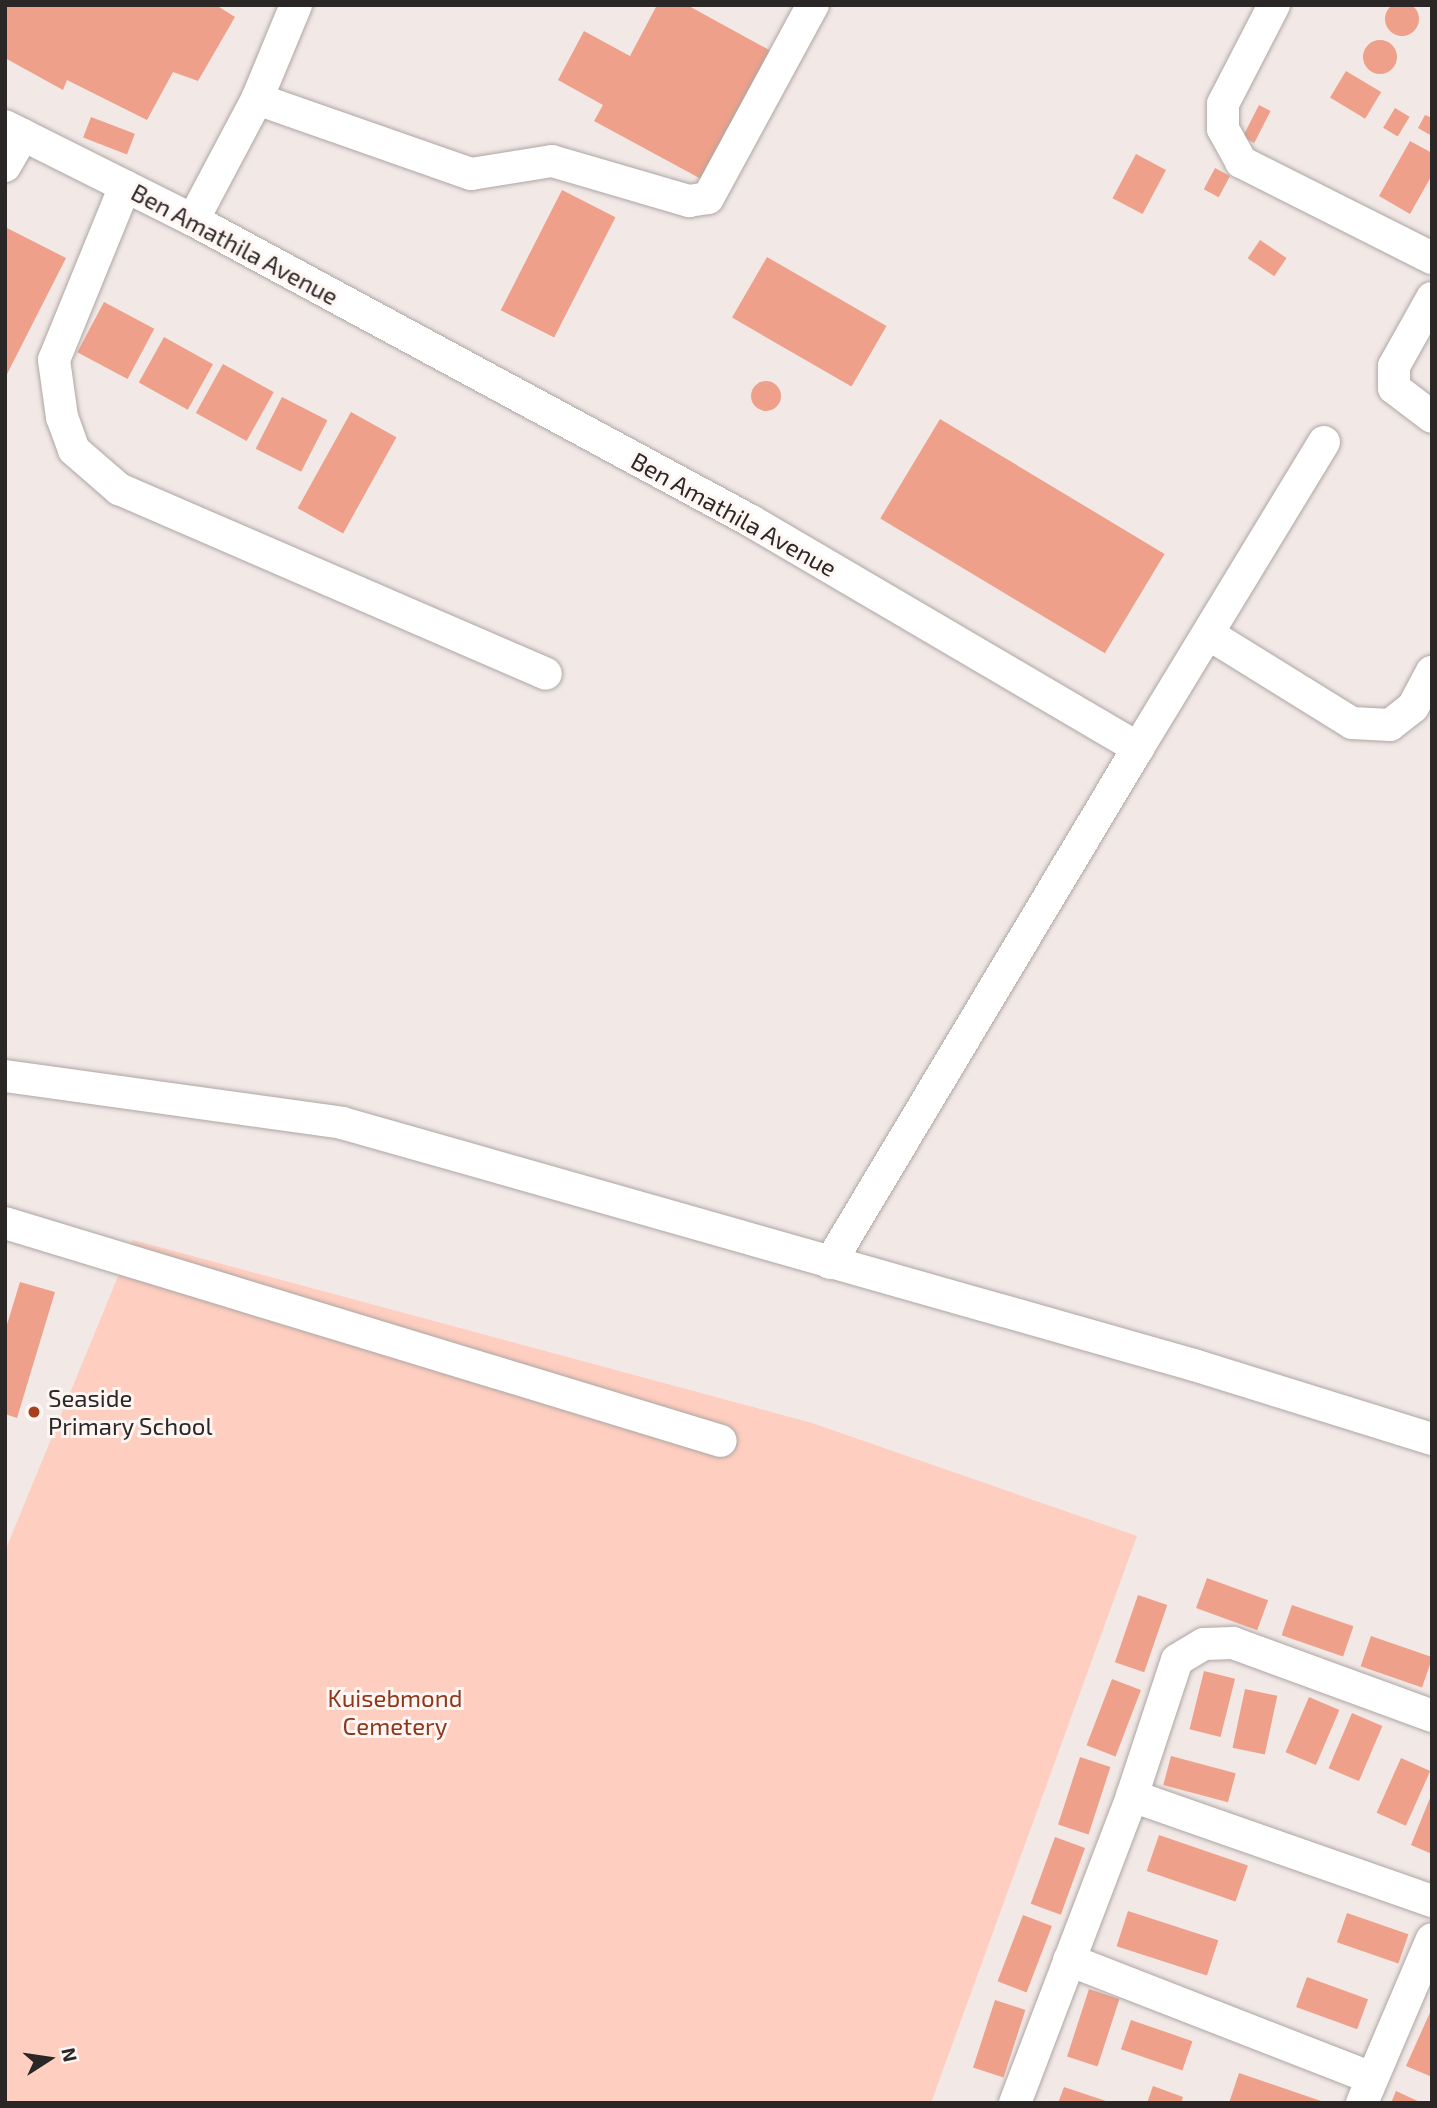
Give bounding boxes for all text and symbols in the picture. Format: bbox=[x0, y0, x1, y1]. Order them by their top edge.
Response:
street label: Ben Amathila Avenue bbox=[126, 177, 344, 311]
street label: Ben Amathila Avenue bbox=[626, 445, 842, 583]
place label: Seaside Primary School bbox=[48, 1384, 213, 1440]
marker: Seaside Primary School bbox=[26, 1404, 42, 1420]
park label: Kuisebmond Cemetery bbox=[328, 1684, 462, 1740]
north arrow bbox=[14, 2024, 84, 2094]
text: N bbox=[57, 2045, 83, 2064]

